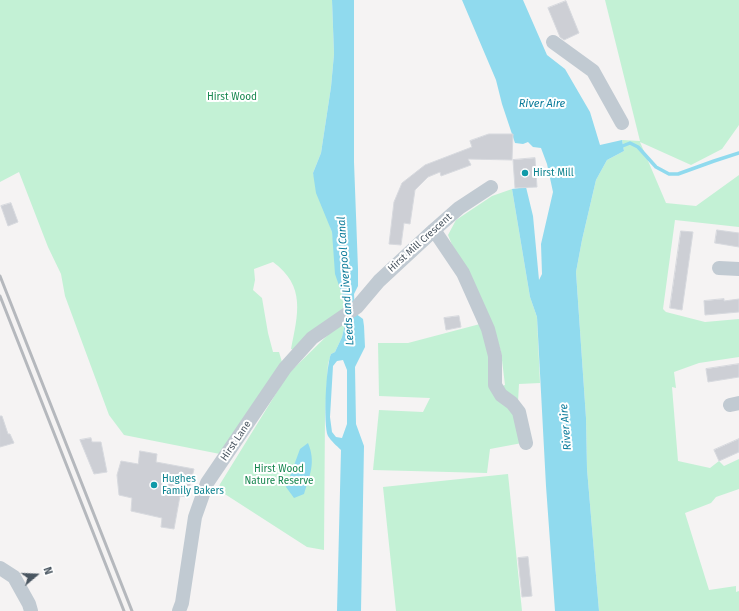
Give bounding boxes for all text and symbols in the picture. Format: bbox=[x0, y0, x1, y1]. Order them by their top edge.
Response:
park label: Hirst Wood bbox=[207, 91, 257, 103]
water label: River Aire bbox=[519, 97, 565, 111]
place label: Hirst Mill bbox=[533, 167, 574, 179]
marker: Hirst Mill bbox=[520, 168, 530, 178]
street label: Hirst Mill Crescent bbox=[386, 211, 454, 275]
water label: Leeds and Liverpool Canal bbox=[335, 216, 357, 346]
water label: River Aire bbox=[557, 403, 575, 451]
street label: Hirst Lane bbox=[218, 419, 254, 463]
park label: Hirst Wood Nature Reserve bbox=[244, 463, 314, 486]
place label: Hughes Family Bakers bbox=[162, 473, 224, 496]
marker: Hughes Family Bakers bbox=[149, 480, 159, 490]
north arrow bbox=[16, 555, 56, 595]
text: N bbox=[40, 565, 55, 576]

